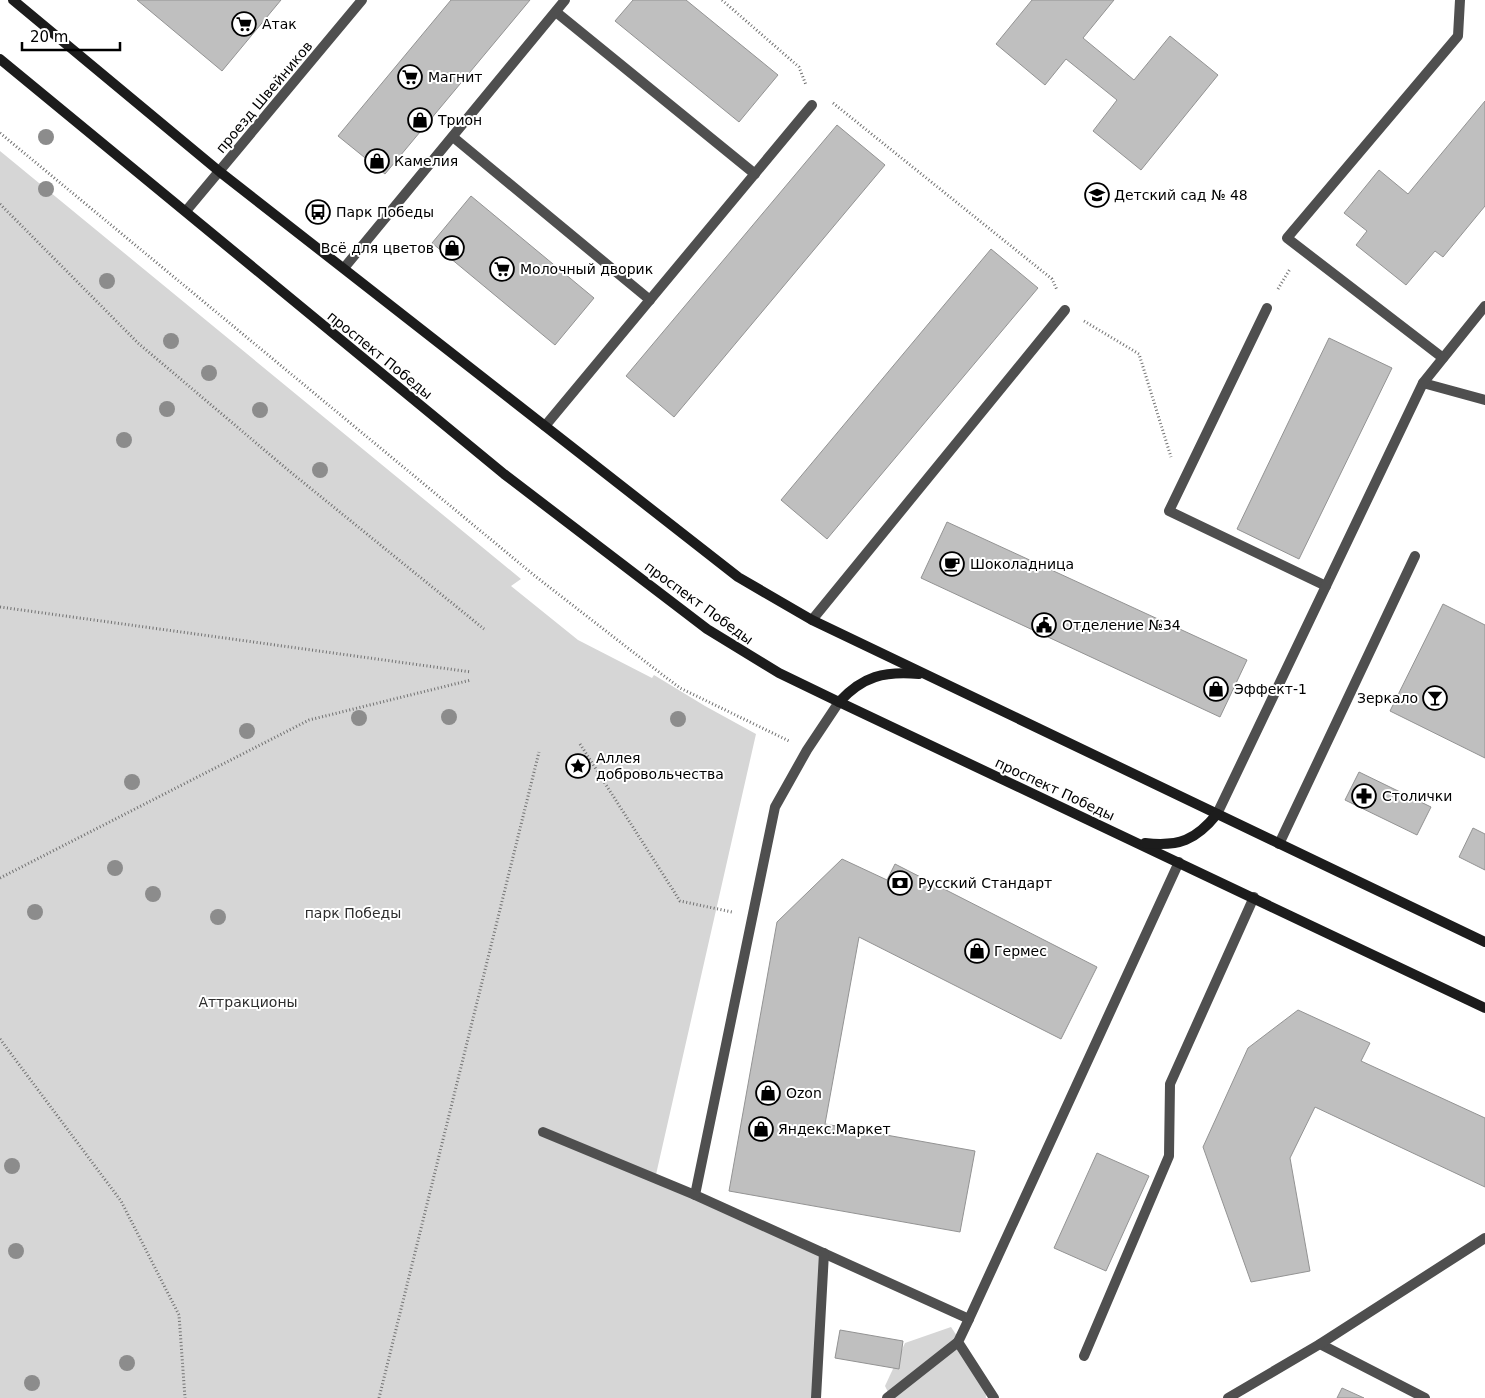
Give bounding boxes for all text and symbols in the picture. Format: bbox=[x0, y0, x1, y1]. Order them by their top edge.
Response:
supermarket icon: Атак bbox=[231, 11, 257, 37]
place label: Атак bbox=[262, 16, 297, 32]
scale bar bbox=[22, 20, 120, 52]
text: 20 m bbox=[30, 28, 68, 46]
street label: проезд Швейников bbox=[212, 38, 316, 156]
supermarket icon: Магнит bbox=[397, 64, 423, 90]
place label: Магнит bbox=[428, 69, 482, 85]
shop icon: Трион bbox=[407, 107, 433, 133]
place label: Трион bbox=[437, 112, 482, 128]
shop icon: Камелия bbox=[364, 148, 390, 174]
place label: Камелия bbox=[394, 153, 458, 169]
school or university icon: Детский сад № 48 bbox=[1084, 182, 1110, 208]
place label: Детский сад № 48 bbox=[1114, 187, 1248, 203]
bus stop icon: Парк Победы bbox=[305, 199, 331, 225]
place label: Парк Победы bbox=[336, 204, 434, 220]
shop icon: Всё для цветов bbox=[439, 235, 465, 261]
place label: Всё для цветов bbox=[321, 240, 434, 256]
supermarket icon: Молочный дворик bbox=[489, 256, 515, 282]
place label: Молочный дворик bbox=[520, 261, 653, 277]
street label: проспект Победы bbox=[324, 308, 436, 402]
cafe icon: Шоколадница bbox=[939, 551, 965, 577]
place label: Шоколадница bbox=[970, 556, 1074, 572]
street label: проспект Победы bbox=[642, 558, 756, 648]
public building icon: Отделение №34 bbox=[1031, 612, 1057, 638]
place label: Отделение №34 bbox=[1062, 617, 1181, 633]
shop icon: Эффект-1 bbox=[1203, 676, 1229, 702]
place label: Эффект-1 bbox=[1234, 681, 1307, 697]
bar icon: Зеркало bbox=[1422, 685, 1448, 711]
place label: Зеркало bbox=[1357, 690, 1418, 706]
place label: Аллея добровольчества bbox=[596, 750, 724, 782]
place icon: Аллея добровольчества bbox=[565, 753, 591, 779]
street label: проспект Победы bbox=[993, 754, 1117, 824]
pharmacy icon: Столички bbox=[1351, 783, 1377, 809]
place label: Столички bbox=[1382, 788, 1452, 804]
bank icon: Русский Стандарт bbox=[887, 870, 913, 896]
place label: Русский Стандарт bbox=[918, 875, 1052, 891]
park label: парк Победы bbox=[305, 905, 401, 921]
shop icon: Гермес bbox=[964, 938, 990, 964]
place label: Гермес bbox=[994, 943, 1047, 959]
park label: Аттракционы bbox=[198, 994, 298, 1010]
shop icon: Ozon bbox=[755, 1080, 781, 1106]
place label: Ozon bbox=[786, 1085, 822, 1101]
shop icon: Яндекс.Маркет bbox=[748, 1116, 774, 1142]
place label: Яндекс.Маркет bbox=[778, 1121, 891, 1137]

